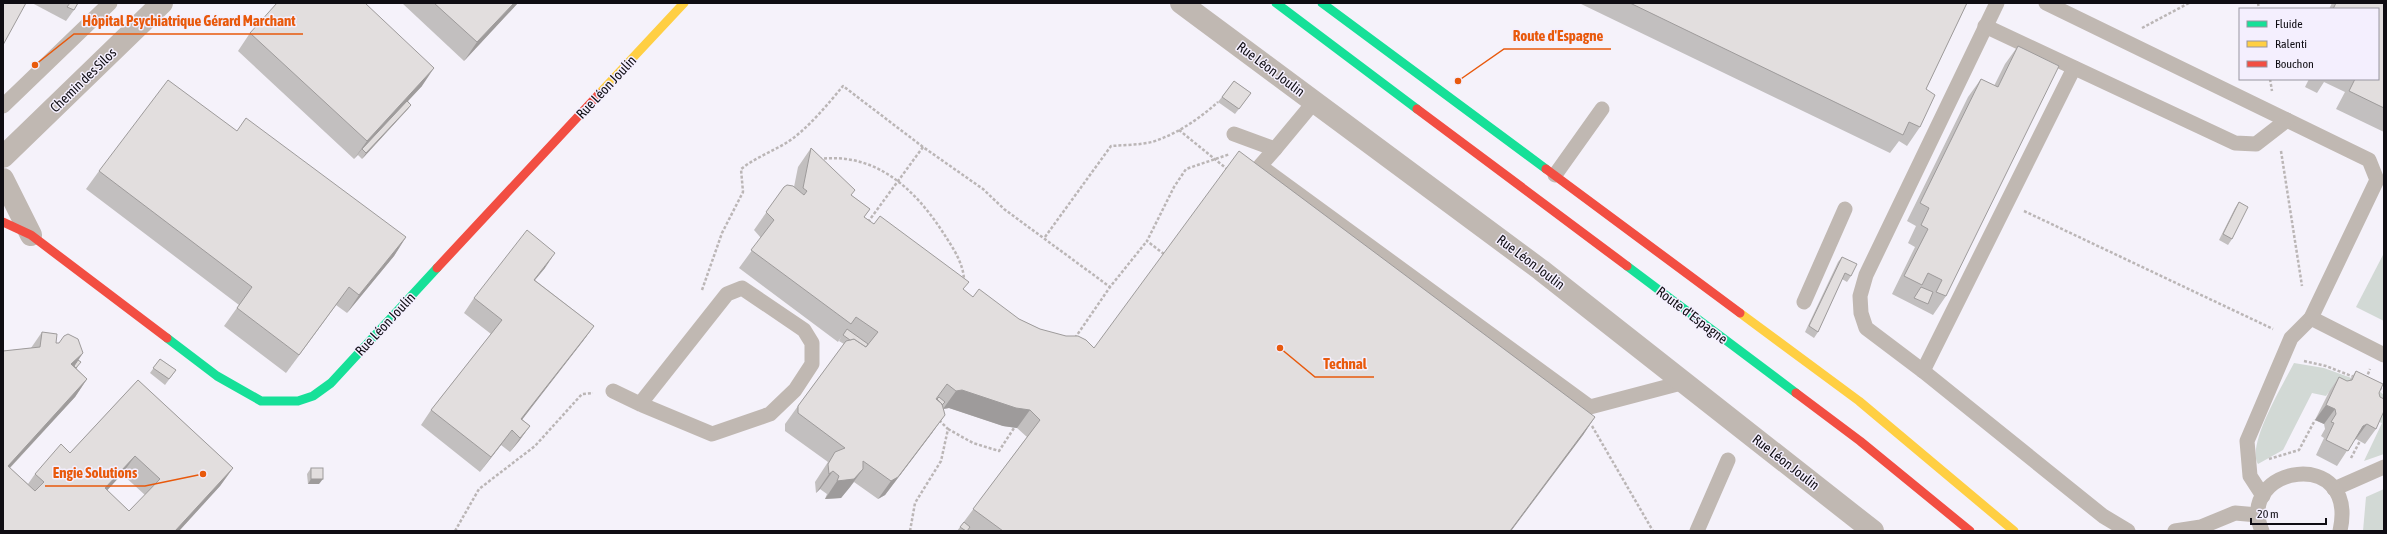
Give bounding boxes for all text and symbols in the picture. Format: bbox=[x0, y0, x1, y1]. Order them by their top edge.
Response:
callout: Hôpital Psychiatrique Gérard Marchant bbox=[74, 7, 303, 34]
legend bbox=[2239, 8, 2379, 80]
text: Hôpital Psychiatrique Gérard Marchant bbox=[82, 12, 296, 29]
text: Fluide bbox=[2275, 17, 2303, 31]
callout: Route d'Espagne bbox=[1504, 22, 1611, 49]
text: Route d'Espagne bbox=[1513, 27, 1604, 44]
text: Ralenti bbox=[2275, 37, 2307, 51]
street label: Rue Léon Joulin bbox=[1234, 38, 1308, 100]
street label: Chemin des Silos bbox=[47, 45, 119, 115]
street label: Rue Léon Joulin bbox=[573, 52, 639, 122]
text: Bouchon bbox=[2275, 57, 2314, 71]
street label: Rue Léon Joulin bbox=[1494, 231, 1568, 293]
street label: Route d'Espagne bbox=[1653, 283, 1731, 347]
street label: Rue Léon Joulin bbox=[352, 289, 418, 359]
callout: Technal bbox=[1315, 350, 1374, 377]
text: Technal bbox=[1323, 355, 1368, 372]
street label: Rue Léon Joulin bbox=[1749, 431, 1823, 493]
callout: Engie Solutions bbox=[45, 459, 145, 486]
text: Engie Solutions bbox=[53, 464, 138, 481]
scale bar bbox=[2251, 500, 2326, 526]
text: 20 m bbox=[2257, 507, 2279, 521]

